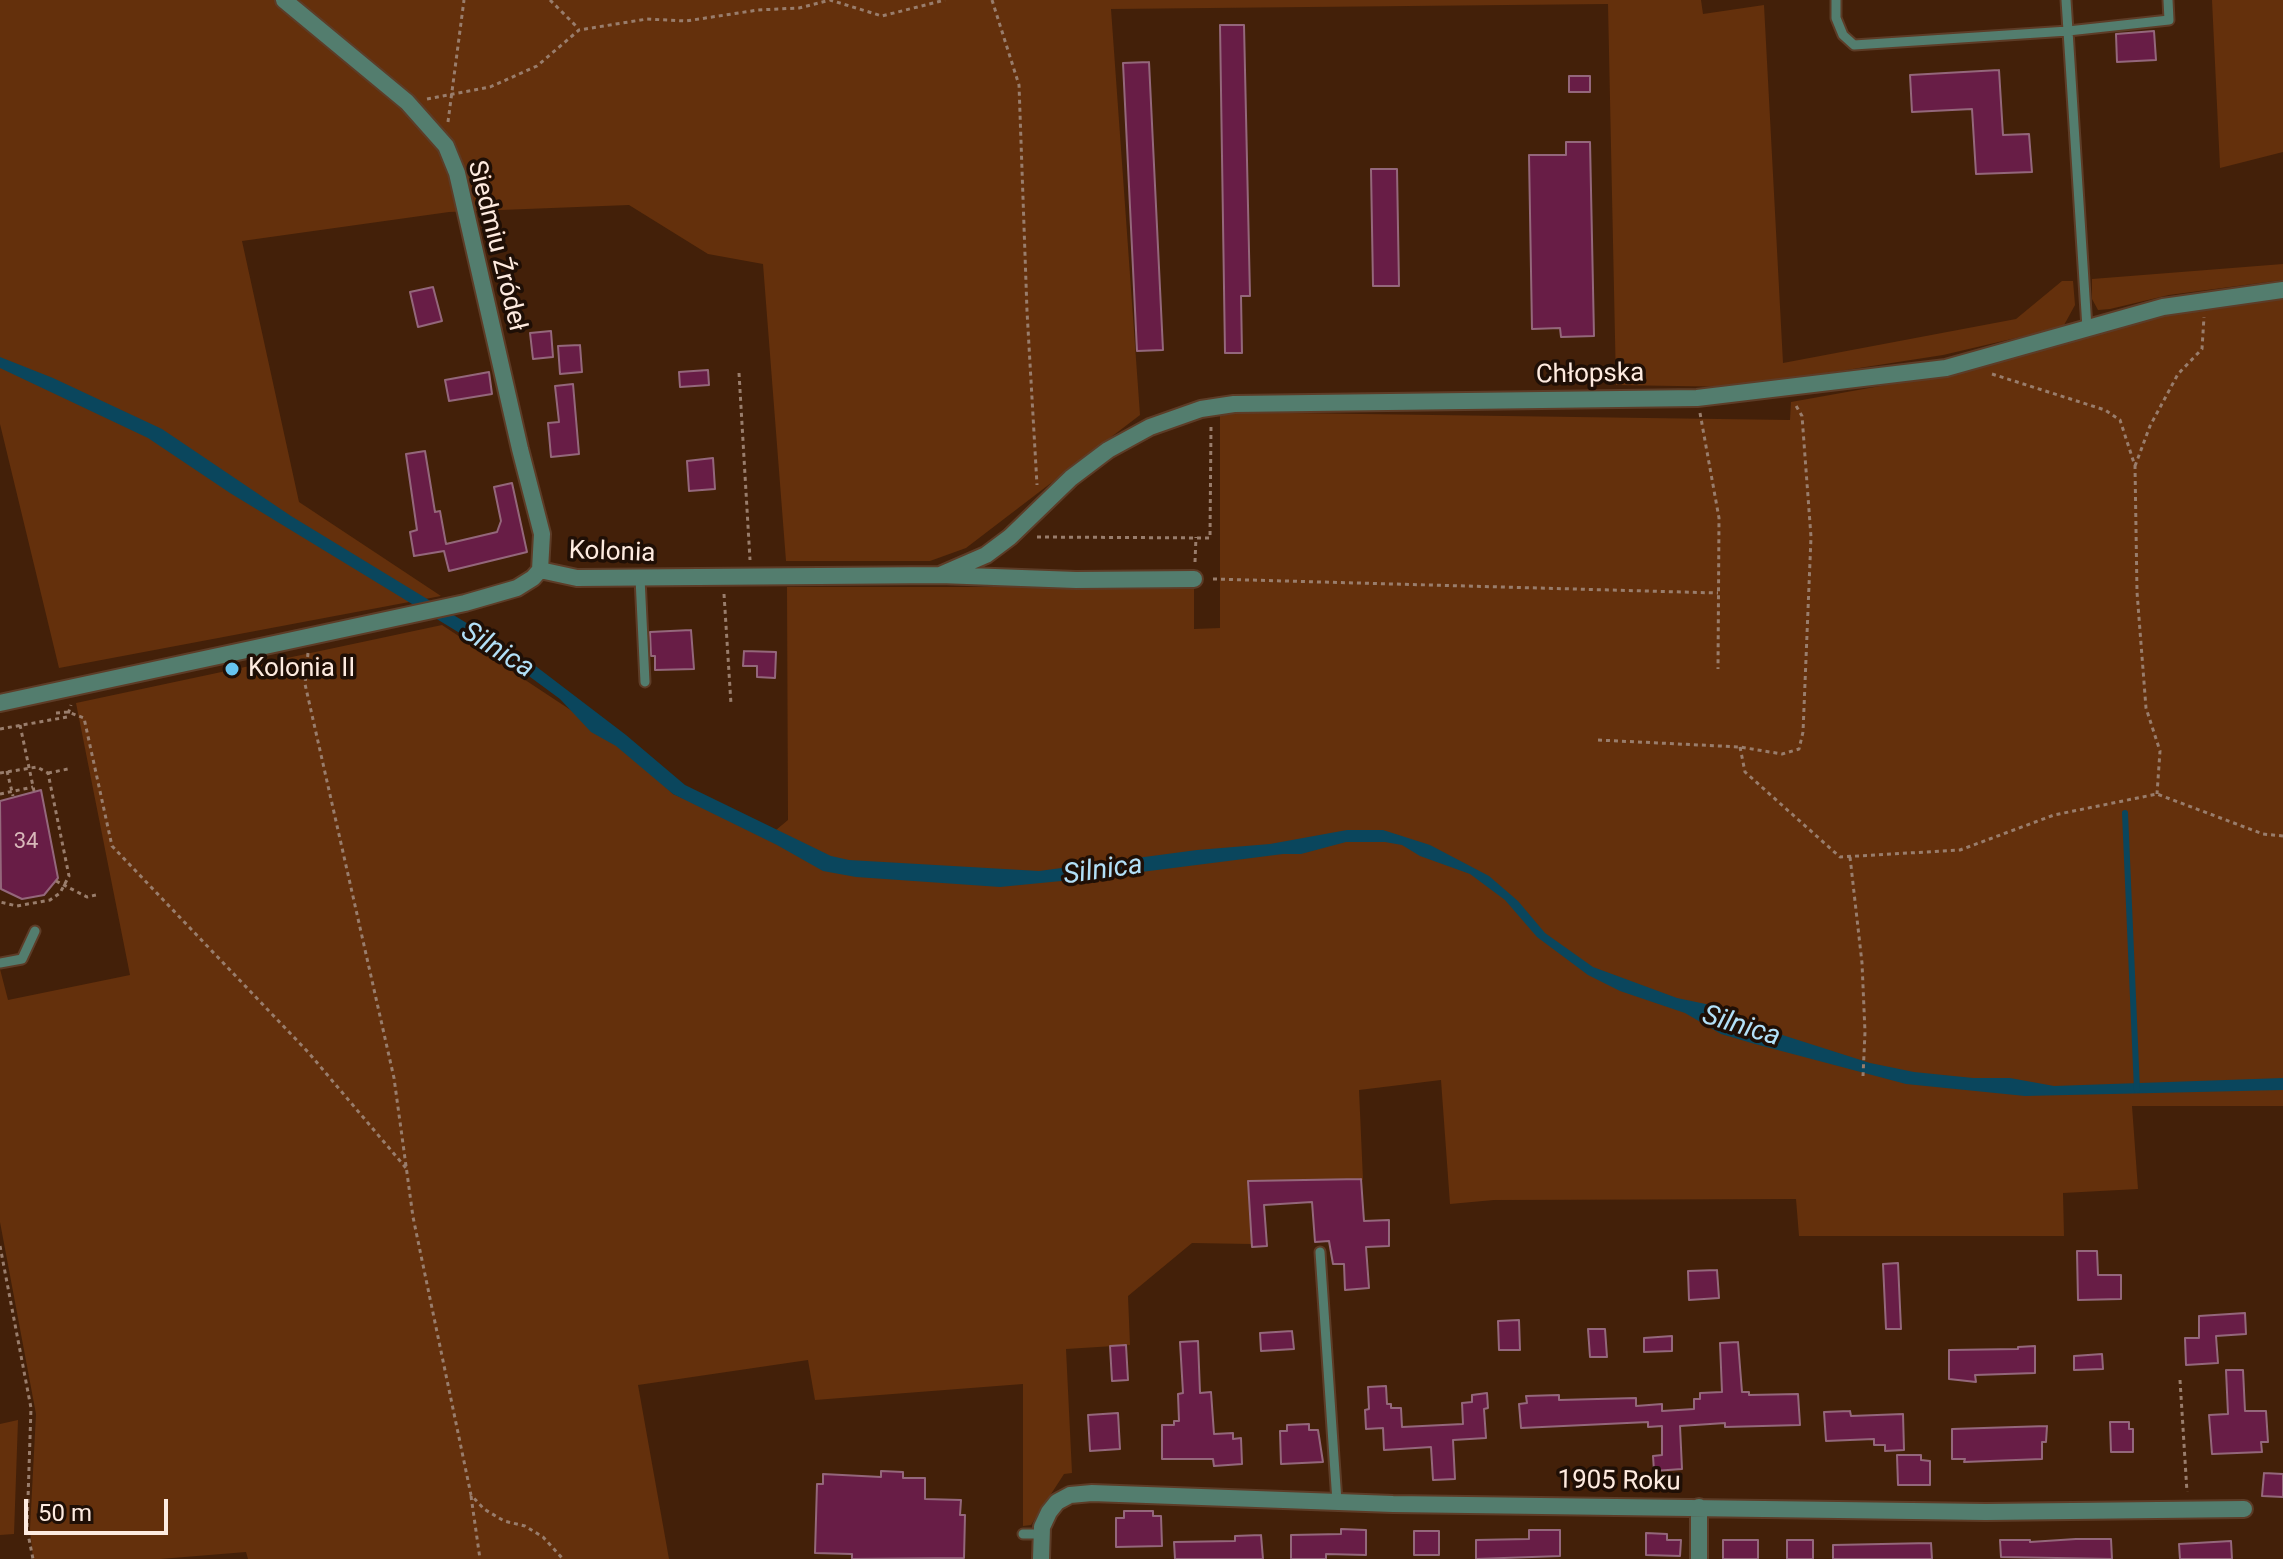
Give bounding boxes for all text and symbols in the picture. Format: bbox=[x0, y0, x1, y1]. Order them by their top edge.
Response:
street label: Siedmiu Źródeł bbox=[460, 158, 532, 334]
street label: Chłopska bbox=[1536, 358, 1644, 392]
street label: Kolonia bbox=[568, 536, 656, 570]
water label: Silnica bbox=[454, 616, 540, 686]
place label: Kolonia II bbox=[248, 653, 355, 685]
marker: Kolonia II bbox=[223, 660, 241, 678]
house number: 34 bbox=[14, 829, 38, 855]
water label: Silnica bbox=[1061, 849, 1145, 893]
water label: Silnica bbox=[1698, 999, 1784, 1055]
street label: 1905 Roku bbox=[1557, 1465, 1681, 1499]
scale bar bbox=[28, 1483, 172, 1533]
text: 50 m bbox=[38, 1499, 92, 1527]

